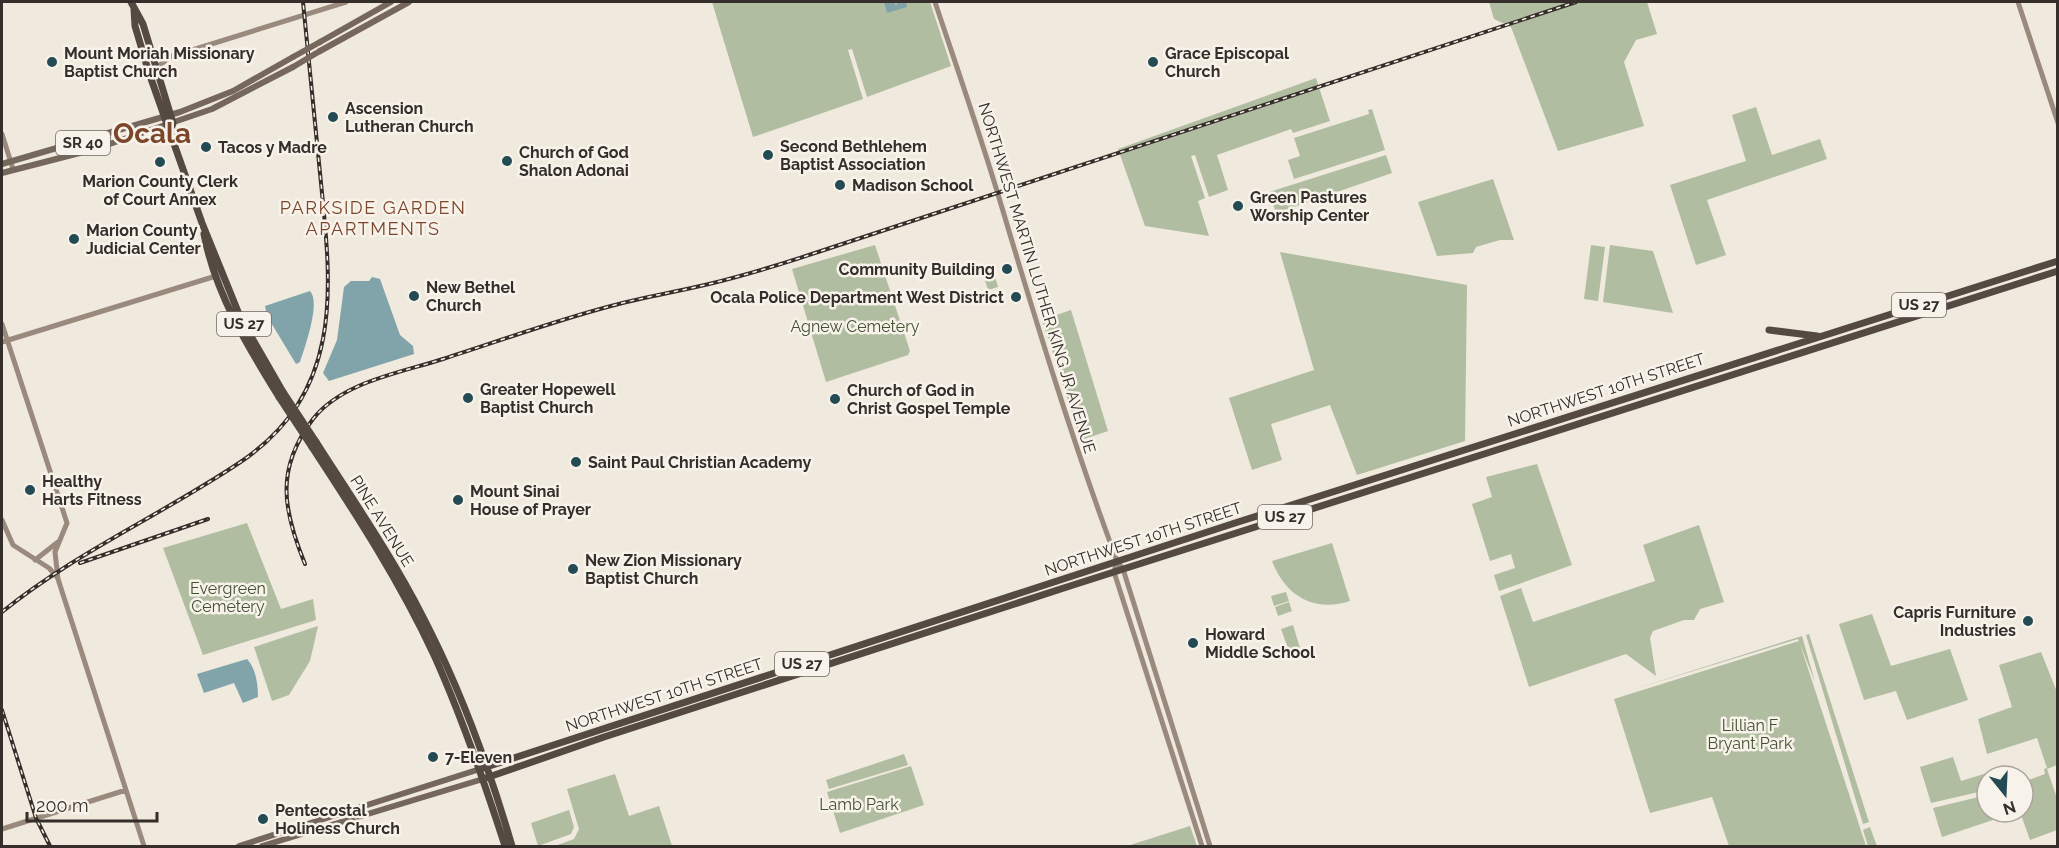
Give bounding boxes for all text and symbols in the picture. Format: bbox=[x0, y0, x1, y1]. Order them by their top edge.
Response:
place label: Mount Moriah Missionary Baptist Church bbox=[64, 44, 255, 81]
place label: Grace Episcopal Church bbox=[1165, 44, 1290, 81]
marker: Mount Moriah Missionary Baptist Church bbox=[45, 55, 59, 69]
marker: Grace Episcopal Church bbox=[1146, 55, 1160, 69]
place label: Ascension Lutheran Church bbox=[345, 99, 474, 136]
street label: NORTHWEST MARTIN LUTHER KING JR AVENUE bbox=[974, 100, 1100, 456]
marker: Ascension Lutheran Church bbox=[326, 110, 340, 124]
district label: Ocala bbox=[113, 117, 191, 150]
road number: SR 40 bbox=[56, 131, 110, 155]
place label: Second Bethlehem Baptist Association bbox=[780, 137, 927, 174]
place label: Tacos y Madre bbox=[218, 138, 327, 157]
marker: Tacos y Madre bbox=[199, 140, 213, 154]
place label: Church of God Shalon Adonai bbox=[519, 143, 629, 180]
marker: Second Bethlehem Baptist Association bbox=[761, 148, 775, 162]
marker: Church of God Shalon Adonai bbox=[500, 154, 514, 168]
marker: Marion County Clerk of Court Annex bbox=[153, 155, 167, 169]
place label: Marion County Clerk of Court Annex bbox=[82, 172, 238, 209]
place label: Madison School bbox=[852, 176, 974, 195]
marker: Madison School bbox=[833, 178, 847, 192]
place label: Green Pastures Worship Center bbox=[1250, 188, 1369, 225]
district label: PARKSIDE GARDEN APARTMENTS bbox=[280, 197, 466, 239]
marker: Green Pastures Worship Center bbox=[1231, 199, 1245, 213]
place label: Marion County Judicial Center bbox=[86, 221, 201, 258]
marker: Marion County Judicial Center bbox=[67, 232, 81, 246]
place label: Community Building bbox=[839, 260, 995, 279]
marker: Community Building bbox=[1000, 262, 1014, 276]
place label: New Bethel Church bbox=[426, 278, 516, 315]
place label: Ocala Police Department West District bbox=[710, 288, 1004, 307]
marker: New Bethel Church bbox=[407, 289, 421, 303]
marker: Ocala Police Department West District bbox=[1009, 290, 1023, 304]
road number: US 27 bbox=[1892, 293, 1946, 317]
road number: US 27 bbox=[217, 312, 271, 336]
park label: Agnew Cemetery bbox=[791, 317, 920, 336]
street label: NORTHWEST 10TH STREET bbox=[1505, 349, 1707, 431]
place label: Greater Hopewell Baptist Church bbox=[480, 380, 616, 417]
place label: Church of God in Christ Gospel Temple bbox=[847, 381, 1011, 418]
marker: Greater Hopewell Baptist Church bbox=[461, 391, 475, 405]
marker: Church of God in Christ Gospel Temple bbox=[828, 392, 842, 406]
place label: Saint Paul Christian Academy bbox=[588, 453, 812, 472]
marker: Saint Paul Christian Academy bbox=[569, 455, 583, 469]
place label: Healthy Harts Fitness bbox=[42, 472, 142, 509]
street label: PINE AVENUE bbox=[346, 472, 418, 570]
place label: Mount Sinai House of Prayer bbox=[470, 482, 591, 519]
marker: Healthy Harts Fitness bbox=[23, 483, 37, 497]
marker: Mount Sinai House of Prayer bbox=[451, 493, 465, 507]
street label: NORTHWEST 10TH STREET bbox=[1042, 498, 1244, 580]
road number: US 27 bbox=[1258, 505, 1312, 529]
place label: New Zion Missionary Baptist Church bbox=[585, 551, 742, 588]
marker: New Zion Missionary Baptist Church bbox=[566, 562, 580, 576]
park label: Evergreen Cemetery bbox=[190, 579, 266, 616]
place label: Capris Furniture Industries bbox=[1893, 603, 2016, 640]
marker: Capris Furniture Industries bbox=[2021, 614, 2035, 628]
place label: Howard Middle School bbox=[1205, 625, 1316, 662]
marker: Howard Middle School bbox=[1186, 636, 1200, 650]
road number: US 27 bbox=[775, 652, 829, 676]
street label: NORTHWEST 10TH STREET bbox=[563, 654, 765, 736]
park label: Lillian F Bryant Park bbox=[1708, 716, 1793, 753]
place label: 7-Eleven bbox=[445, 748, 512, 767]
marker: 7-Eleven bbox=[426, 750, 440, 764]
north arrow bbox=[1975, 764, 2035, 824]
scale bar bbox=[27, 785, 158, 823]
text: 200 m bbox=[36, 795, 89, 816]
park label: Lamb Park bbox=[819, 795, 899, 814]
text: N bbox=[2001, 797, 2018, 819]
place label: Pentecostal Holiness Church bbox=[275, 801, 400, 838]
marker: Pentecostal Holiness Church bbox=[256, 812, 270, 826]

